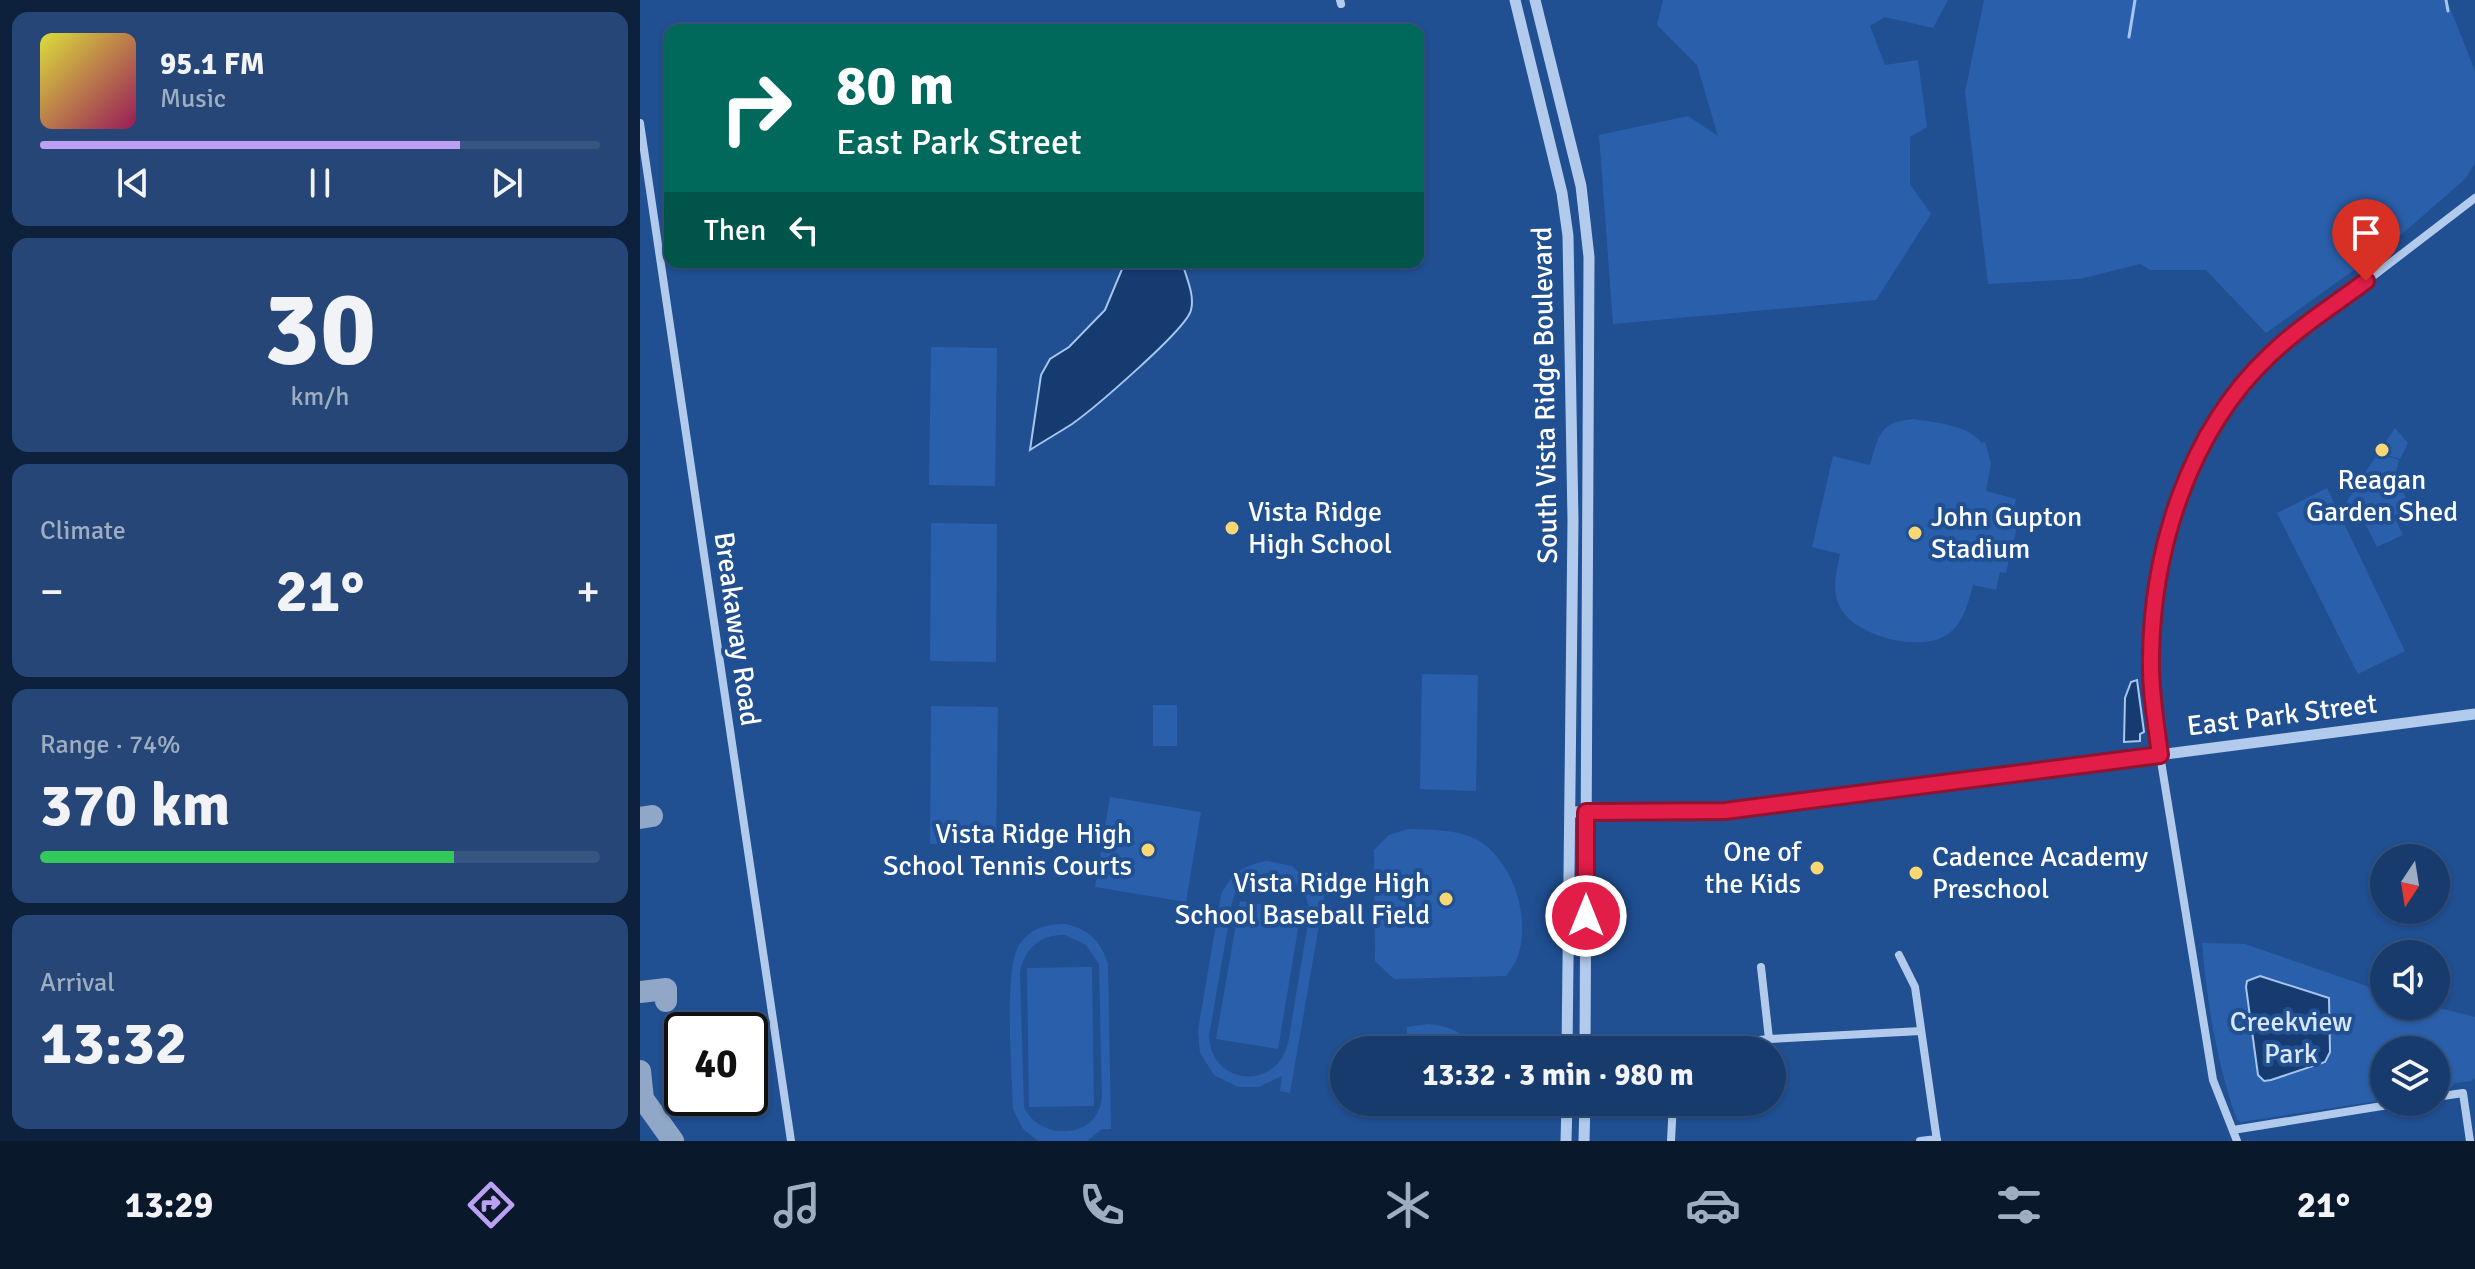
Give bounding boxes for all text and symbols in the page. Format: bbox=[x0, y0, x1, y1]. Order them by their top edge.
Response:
text: 95.1 FM bbox=[160, 46, 265, 83]
text: 80 m bbox=[836, 51, 954, 120]
icon: right bbox=[704, 56, 808, 160]
text: Music bbox=[160, 83, 226, 115]
text: East Park Street bbox=[836, 120, 1082, 165]
icon: previous bbox=[111, 161, 155, 205]
icon: pause bbox=[298, 161, 342, 205]
icon: next bbox=[485, 161, 529, 205]
pin bbox=[2332, 199, 2400, 281]
icon: left bbox=[782, 208, 826, 252]
icon: arrive bbox=[2344, 211, 2388, 255]
text: Then bbox=[704, 212, 766, 249]
street label: South Vista Ridge Boulevard bbox=[1525, 226, 1565, 564]
text: 30 bbox=[264, 265, 376, 393]
text: km/h bbox=[291, 381, 349, 413]
marker: Reagan Garden Shed bbox=[2373, 441, 2391, 459]
place label: Reagan Garden Shed bbox=[2306, 463, 2458, 529]
place label: Vista Ridge High School bbox=[1248, 495, 1392, 561]
place label: John Gupton Stadium bbox=[1931, 500, 2082, 566]
text: Climate bbox=[40, 515, 126, 547]
marker: Vista Ridge High School bbox=[1223, 519, 1241, 537]
marker: John Gupton Stadium bbox=[1906, 524, 1924, 542]
street label: Breakaway Road bbox=[707, 530, 767, 728]
text: 21° bbox=[276, 555, 364, 629]
text: − bbox=[40, 565, 64, 619]
text: + bbox=[576, 565, 600, 619]
street label: East Park Street bbox=[2185, 686, 2379, 744]
text: Range · 74% bbox=[40, 729, 181, 761]
text: 370 km bbox=[40, 769, 230, 843]
place label: Vista Ridge High School Tennis Courts bbox=[883, 817, 1132, 883]
place label: One of the Kids bbox=[1704, 835, 1803, 901]
place label: Cadence Academy Preschool bbox=[1932, 840, 2148, 906]
marker: Vista Ridge High School Tennis Courts bbox=[1139, 841, 1157, 859]
north arrow bbox=[2370, 844, 2450, 924]
map controls bbox=[2370, 844, 2450, 1116]
marker: One of the Kids bbox=[1808, 859, 1826, 877]
marker: Cadence Academy Preschool bbox=[1907, 864, 1925, 882]
place label: Vista Ridge High School Baseball Field bbox=[1175, 866, 1430, 932]
position arrow bbox=[1544, 874, 1628, 958]
marker: Vista Ridge High School Baseball Field bbox=[1437, 890, 1455, 908]
button: sound bbox=[2370, 940, 2450, 1020]
text: Arrival bbox=[40, 967, 115, 999]
park label: Creekview Park bbox=[2230, 1005, 2352, 1071]
text: 13:32 bbox=[40, 1007, 187, 1081]
speed limit sign: 40 bbox=[664, 1012, 768, 1116]
button: layers bbox=[2370, 1036, 2450, 1116]
text: 13:32 · 3 min · 980 m bbox=[1422, 1057, 1694, 1094]
icon: directions bbox=[463, 1177, 519, 1233]
icon: music bbox=[769, 1177, 825, 1233]
icon: phone bbox=[1074, 1177, 1130, 1233]
icon: climate bbox=[1380, 1177, 1436, 1233]
icon: car bbox=[1685, 1177, 1741, 1233]
icon: filters bbox=[1991, 1177, 2047, 1233]
text: 13:29 bbox=[125, 1183, 213, 1228]
text: 21° bbox=[2297, 1183, 2350, 1228]

